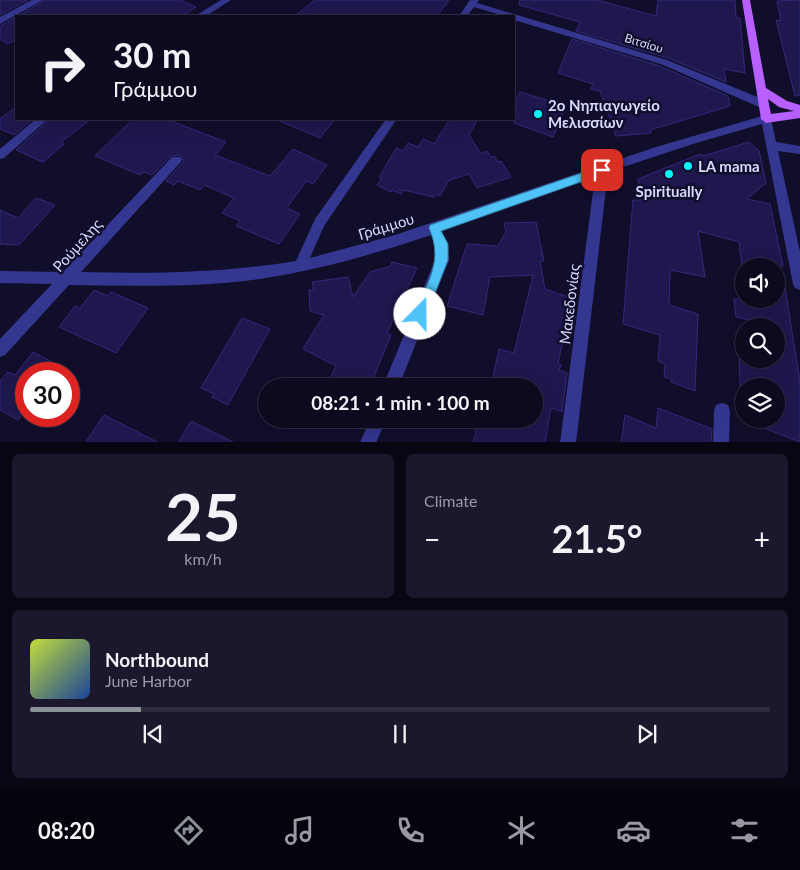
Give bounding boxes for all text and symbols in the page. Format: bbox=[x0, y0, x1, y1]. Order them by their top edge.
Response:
street label: Βιτσίου bbox=[623, 30, 665, 56]
text: 30 m bbox=[113, 33, 191, 75]
icon: right bbox=[30, 35, 95, 100]
text: Γράμμου bbox=[113, 75, 197, 102]
place label: 2ο Νηπιαγωγείο Μελισσίων bbox=[548, 96, 660, 131]
marker: 2ο Νηπιαγωγείο Μελισσίων bbox=[532, 108, 544, 120]
pin bbox=[581, 149, 623, 191]
icon: arrive bbox=[588, 156, 616, 184]
place label: LA mama bbox=[698, 157, 760, 175]
marker: LA mama bbox=[682, 160, 694, 172]
marker: Spiritually bbox=[663, 168, 675, 180]
place label: Spiritually bbox=[636, 182, 703, 200]
street label: Γράμμου bbox=[356, 209, 416, 243]
street label: Ρούμελης bbox=[49, 215, 105, 275]
map controls bbox=[735, 258, 785, 428]
button: sound bbox=[735, 258, 785, 308]
street label: Μακεδονίας bbox=[555, 263, 583, 345]
position arrow bbox=[393, 287, 445, 339]
button: search bbox=[735, 318, 785, 368]
speed limit sign: 30 bbox=[15, 362, 80, 427]
button: layers bbox=[735, 378, 785, 428]
text: 08:21 · 1 min · 100 m bbox=[311, 391, 490, 414]
text: 25 bbox=[165, 477, 241, 555]
text: Climate bbox=[424, 491, 477, 510]
text: 21.5° bbox=[552, 515, 642, 561]
text: − bbox=[424, 522, 440, 556]
text: + bbox=[754, 522, 770, 556]
text: km/h bbox=[184, 549, 222, 568]
text: Northbound bbox=[105, 648, 209, 671]
text: June Harbor bbox=[105, 671, 192, 690]
icon: previous bbox=[139, 720, 167, 748]
icon: pause bbox=[386, 720, 414, 748]
icon: next bbox=[633, 720, 661, 748]
icon: directions bbox=[171, 813, 206, 848]
icon: music bbox=[282, 813, 317, 848]
icon: phone bbox=[393, 813, 428, 848]
icon: climate bbox=[504, 813, 539, 848]
icon: car bbox=[616, 813, 651, 848]
icon: filters bbox=[727, 813, 762, 848]
text: 08:20 bbox=[38, 817, 95, 844]

